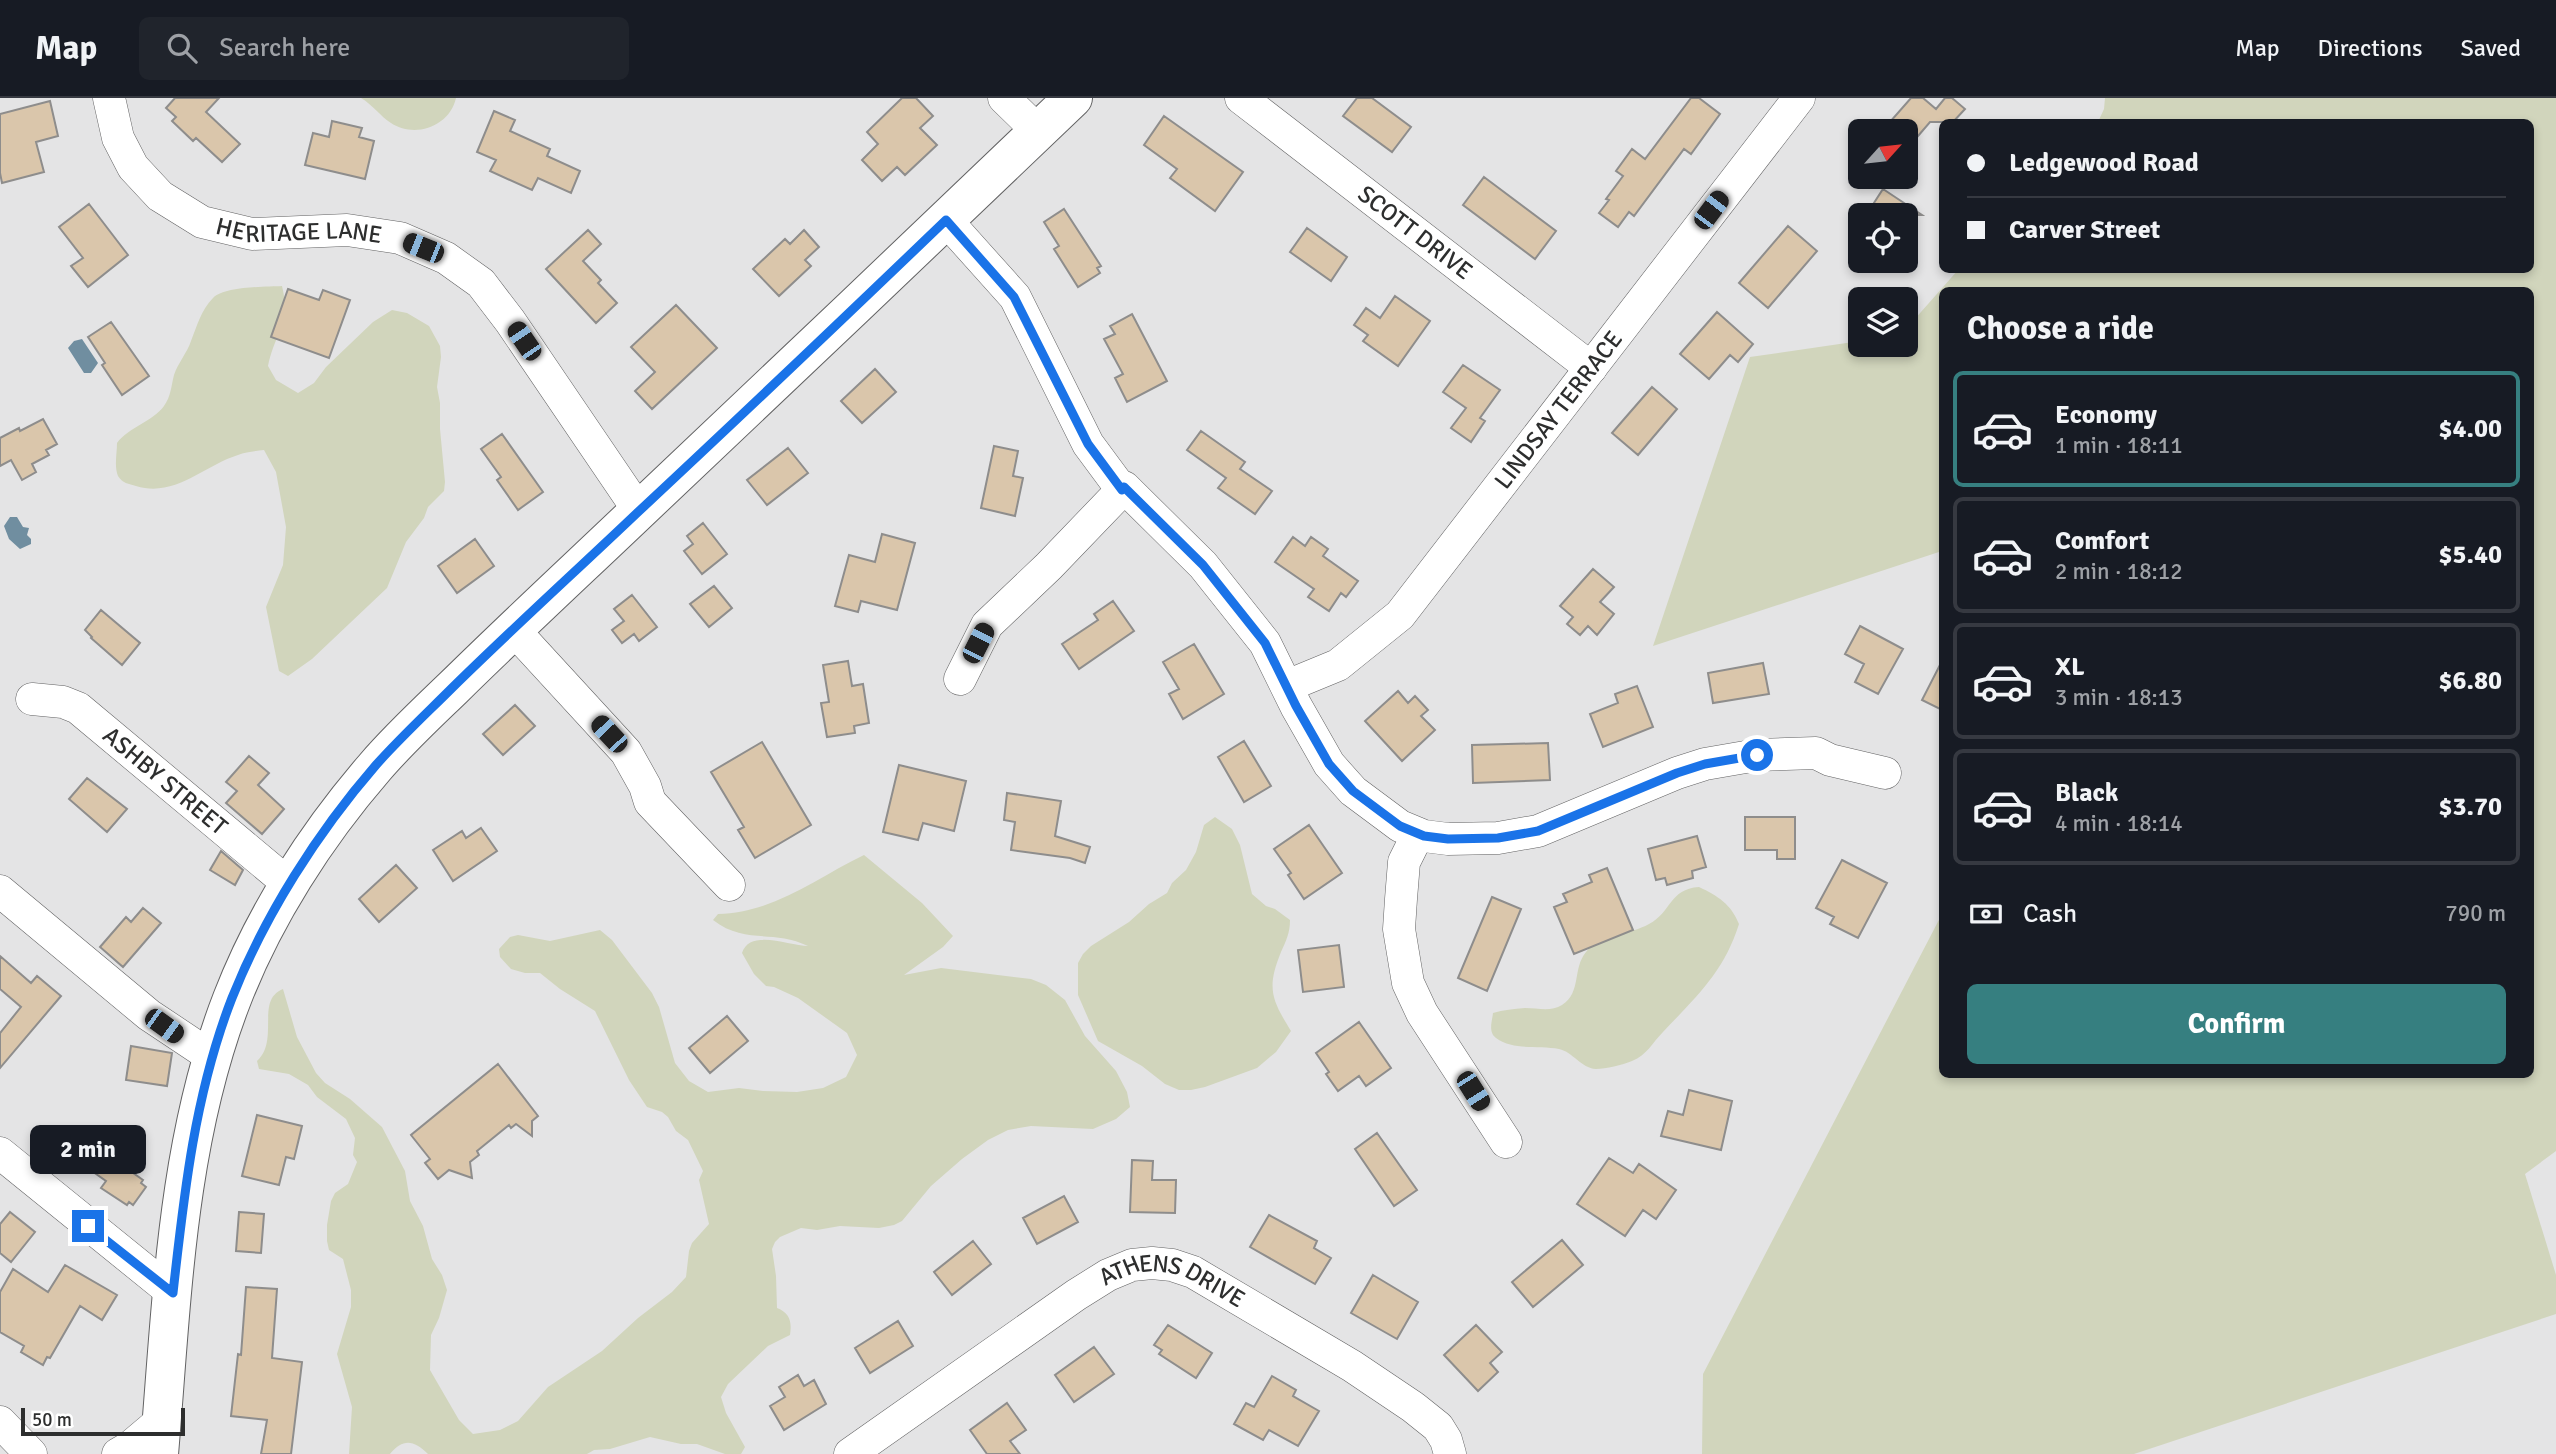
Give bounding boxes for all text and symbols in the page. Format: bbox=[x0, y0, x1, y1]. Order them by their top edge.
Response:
search box bbox=[139, 17, 629, 80]
text: Map bbox=[35, 28, 97, 69]
icon: search bbox=[163, 29, 201, 67]
text: Search here bbox=[219, 32, 350, 64]
text: Map bbox=[2235, 33, 2280, 63]
text: Directions bbox=[2318, 33, 2423, 63]
text: Saved bbox=[2461, 33, 2521, 63]
north arrow bbox=[1848, 119, 1918, 189]
map controls bbox=[1848, 119, 1918, 357]
text: Ledgewood Road bbox=[2009, 147, 2199, 179]
street label: SCOTT DRIVE bbox=[1352, 179, 1479, 286]
car bbox=[1690, 187, 1733, 233]
button: locate bbox=[1848, 203, 1918, 273]
street label: HERITAGE LANE bbox=[213, 211, 384, 250]
text: Carver Street bbox=[2009, 214, 2160, 246]
car bbox=[400, 230, 447, 266]
button: layers bbox=[1848, 287, 1918, 357]
text: Choose a ride bbox=[1967, 309, 2154, 348]
car bbox=[504, 318, 545, 364]
street label: LINDSAY TERRACE bbox=[1488, 325, 1629, 495]
icon: car bbox=[1971, 398, 2034, 461]
text: Economy bbox=[2055, 399, 2157, 431]
text: $4.00 bbox=[2438, 413, 2502, 445]
text: 1 min · 18:11 bbox=[2055, 431, 2183, 460]
icon: car bbox=[1971, 524, 2034, 587]
text: Comfort bbox=[2055, 525, 2149, 557]
text: $5.40 bbox=[2438, 539, 2502, 571]
text: 2 min · 18:12 bbox=[2055, 557, 2183, 586]
car bbox=[960, 620, 997, 666]
icon: car bbox=[1971, 650, 2034, 713]
text: XL bbox=[2055, 651, 2085, 683]
text: $6.80 bbox=[2438, 665, 2502, 697]
text: 3 min · 18:13 bbox=[2055, 683, 2183, 712]
car bbox=[587, 711, 632, 757]
street label: ASHBY STREET bbox=[97, 720, 234, 842]
route start bbox=[1741, 739, 1773, 771]
icon: car bbox=[1971, 776, 2034, 839]
text: Black bbox=[2055, 777, 2118, 809]
text: $3.70 bbox=[2438, 791, 2502, 823]
text: 4 min · 18:14 bbox=[2055, 809, 2183, 838]
icon: cash bbox=[1967, 895, 2005, 933]
text: Cash bbox=[2023, 898, 2077, 930]
text: 790 m bbox=[2445, 899, 2506, 928]
button: Confirm bbox=[1967, 984, 2506, 1064]
car bbox=[141, 1005, 188, 1047]
car bbox=[1453, 1068, 1494, 1114]
callout: 2 min bbox=[30, 1124, 146, 1174]
text: 2 min bbox=[60, 1135, 116, 1164]
route end bbox=[72, 1210, 104, 1242]
street label: ATHENS DRIVE bbox=[1093, 1248, 1250, 1314]
scale bar bbox=[21, 1405, 186, 1437]
text: 50 m bbox=[32, 1408, 72, 1432]

